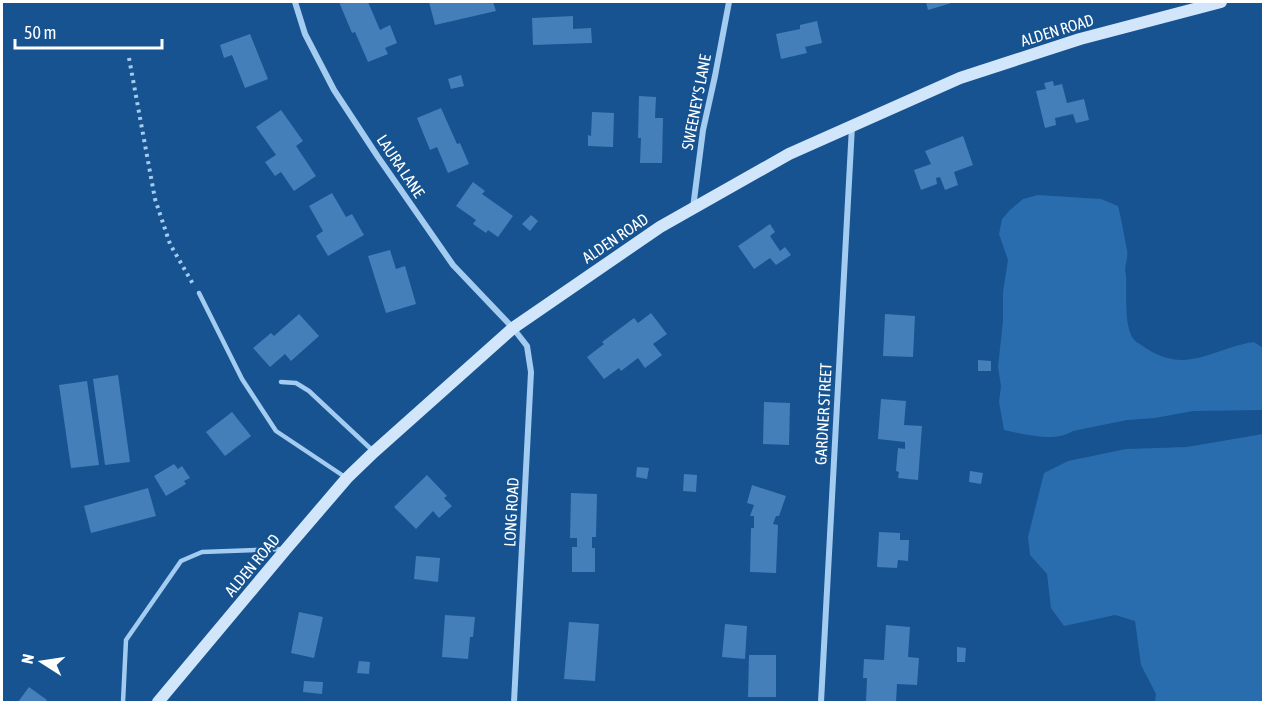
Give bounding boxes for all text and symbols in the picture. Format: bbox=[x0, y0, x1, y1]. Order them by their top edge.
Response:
street label: ALDEN ROAD bbox=[1018, 10, 1096, 50]
scale bar bbox=[15, 12, 162, 50]
text: 50 m bbox=[24, 22, 56, 43]
street label: SWEENEY'S LANE bbox=[678, 52, 714, 151]
street label: LAURA LANE bbox=[373, 131, 429, 201]
street label: ALDEN ROAD bbox=[579, 209, 651, 267]
street label: GARDNER STREET bbox=[811, 363, 835, 465]
street label: LONG ROAD bbox=[500, 477, 522, 547]
street label: ALDEN ROAD bbox=[221, 530, 283, 600]
north arrow bbox=[12, 632, 72, 692]
text: N bbox=[18, 652, 37, 665]

